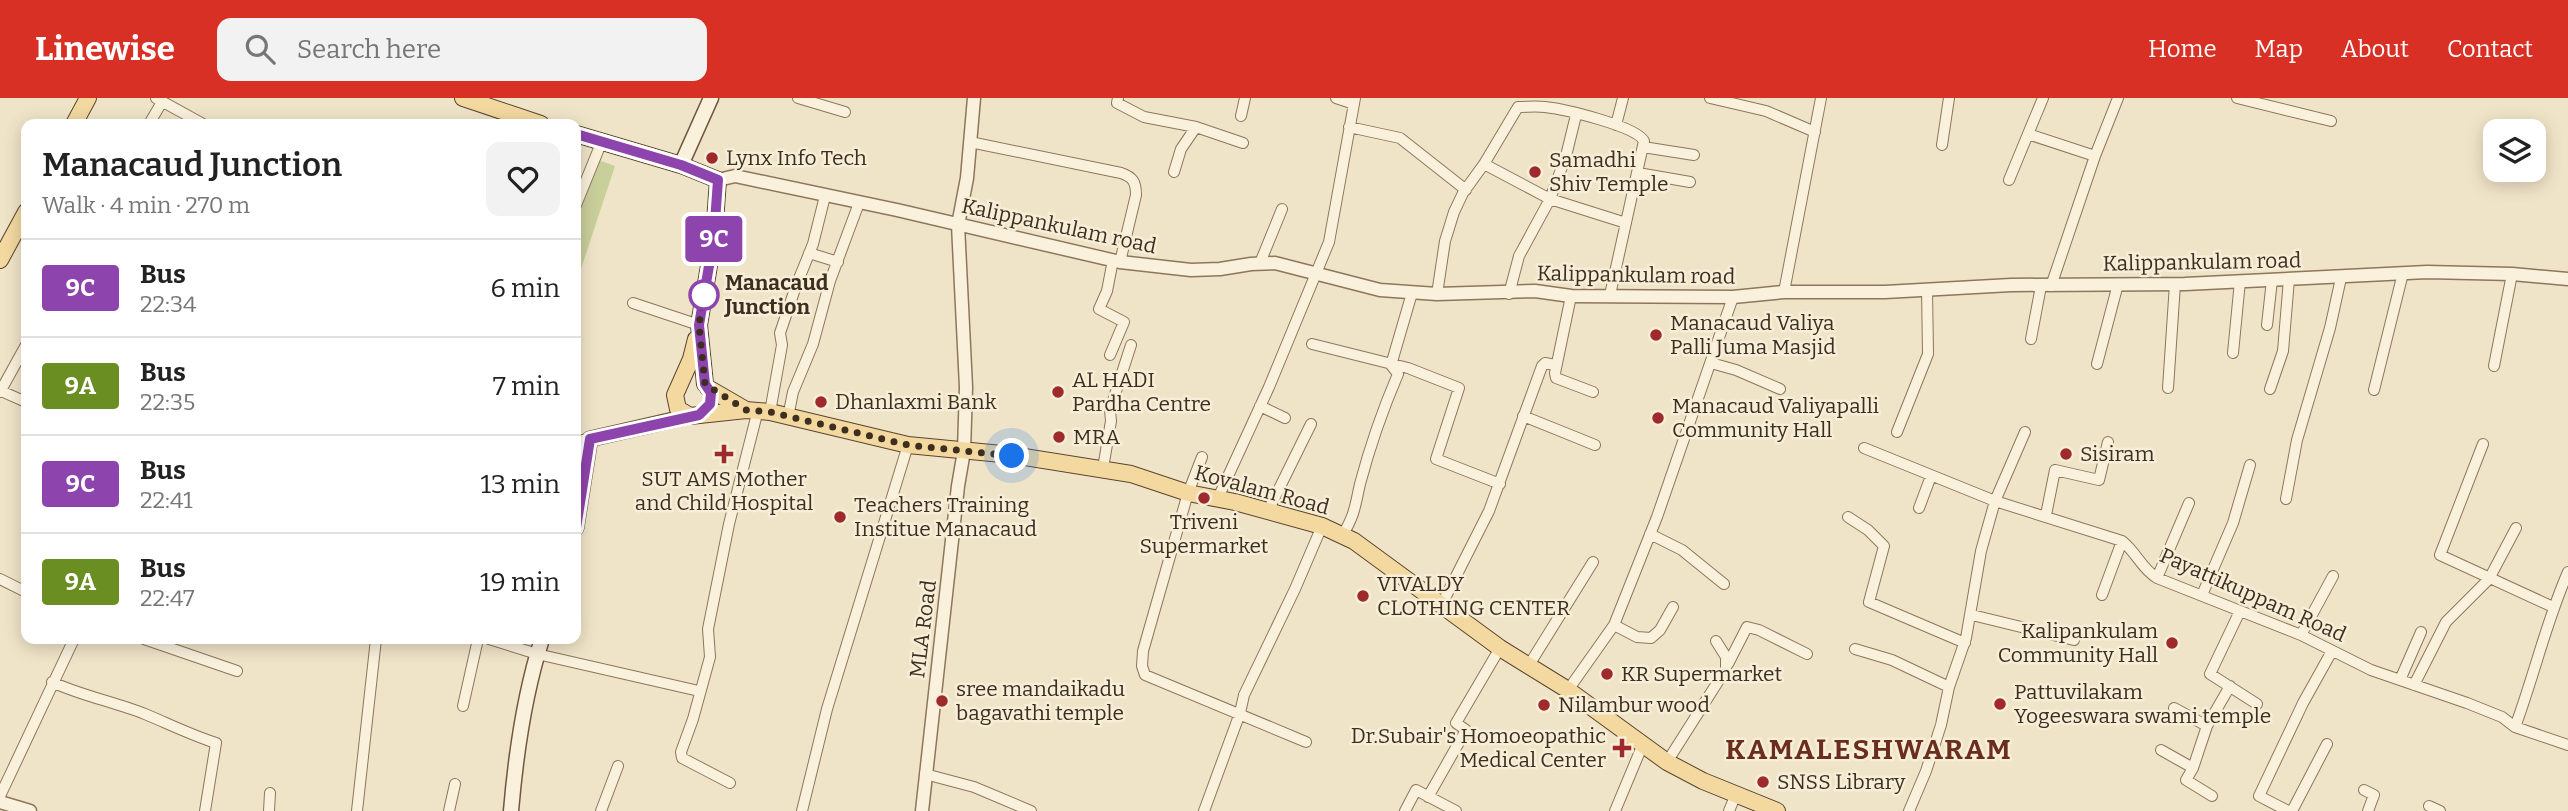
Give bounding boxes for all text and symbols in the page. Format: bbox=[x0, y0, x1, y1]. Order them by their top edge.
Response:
search box bbox=[217, 18, 707, 81]
text: Linewise bbox=[35, 29, 175, 69]
icon: search bbox=[241, 30, 279, 68]
text: Search here bbox=[297, 34, 441, 65]
text: Home bbox=[2148, 35, 2217, 63]
text: Map bbox=[2255, 35, 2303, 63]
text: About bbox=[2341, 35, 2409, 63]
text: Contact bbox=[2447, 35, 2533, 63]
map controls bbox=[2483, 119, 2546, 182]
button: layers bbox=[2483, 119, 2546, 182]
button: heart bbox=[486, 142, 560, 216]
text: Manacaud Junction bbox=[42, 145, 342, 185]
place label: Lynx Info Tech bbox=[726, 145, 867, 171]
place label: Samadhi Shiv Temple bbox=[1549, 147, 1669, 197]
marker: Lynx Info Tech bbox=[704, 150, 720, 166]
marker: Samadhi Shiv Temple bbox=[1527, 164, 1543, 180]
text: Walk · 4 min · 270 m bbox=[42, 191, 250, 219]
street label: Kalippankulam road bbox=[959, 193, 1159, 259]
line badge: 9C bbox=[682, 216, 746, 262]
text: 9C bbox=[699, 225, 729, 253]
street label: Kalippankulam road bbox=[2103, 247, 2301, 277]
text: Bus bbox=[140, 259, 186, 290]
street label: Kalippankulam road bbox=[1537, 260, 1735, 290]
place label: Manacaud Junction bbox=[724, 270, 829, 320]
text: 6 min bbox=[491, 273, 560, 304]
text: 9C bbox=[66, 274, 95, 302]
marker: Manacaud Junction bbox=[689, 280, 719, 310]
text: 22:34 bbox=[140, 290, 196, 318]
place label: Manacaud Valiya Palli Juma Masjid bbox=[1670, 310, 1836, 360]
marker: Manacaud Valiya Palli Juma Masjid bbox=[1648, 327, 1664, 343]
text: Bus bbox=[140, 357, 186, 388]
place label: AL HADI Pardha Centre bbox=[1072, 367, 1211, 417]
text: 7 min bbox=[493, 371, 560, 402]
text: 9A bbox=[65, 372, 96, 400]
marker: AL HADI Pardha Centre bbox=[1050, 384, 1066, 400]
text: 22:35 bbox=[140, 388, 195, 416]
place label: Dhanlaxmi Bank bbox=[835, 389, 997, 415]
place label: Manacaud Valiyapalli Community Hall bbox=[1672, 393, 1879, 443]
marker: Dhanlaxmi Bank bbox=[813, 394, 829, 410]
marker: Manacaud Valiyapalli Community Hall bbox=[1650, 410, 1666, 426]
place label: MRA bbox=[1073, 424, 1120, 450]
marker: MRA bbox=[1051, 429, 1067, 445]
your location bbox=[994, 438, 1029, 473]
place label: Sisiram bbox=[2080, 441, 2155, 467]
marker: SUT AMS Mother and Child Hospital bbox=[714, 444, 734, 464]
marker: Sisiram bbox=[2058, 446, 2074, 462]
text: Bus bbox=[140, 455, 186, 486]
street label: Kovalam Road bbox=[1192, 459, 1332, 521]
place label: SUT AMS Mother and Child Hospital bbox=[635, 466, 813, 516]
text: 13 min bbox=[480, 469, 560, 500]
text: 9C bbox=[66, 470, 95, 498]
text: 22:41 bbox=[140, 486, 193, 514]
marker: Triveni Supermarket bbox=[1196, 490, 1212, 506]
place label: Teachers Training Institue Manacaud bbox=[854, 492, 1037, 542]
marker: Teachers Training Institue Manacaud bbox=[832, 509, 848, 525]
place label: Triveni Supermarket bbox=[1140, 509, 1269, 559]
street label: Payattikuppam Road bbox=[2156, 542, 2350, 648]
text: Bus bbox=[140, 553, 186, 584]
text: 19 min bbox=[480, 567, 560, 598]
text: 9A bbox=[65, 568, 96, 596]
place label: VIVALDY CLOTHING CENTER bbox=[1377, 571, 1570, 621]
street label: MLA Road bbox=[904, 579, 942, 679]
text: 22:47 bbox=[140, 584, 195, 612]
marker: VIVALDY CLOTHING CENTER bbox=[1355, 588, 1371, 604]
place label: Kalipankulam Community Hall bbox=[1998, 618, 2158, 668]
marker: Kalipankulam Community Hall bbox=[2164, 635, 2180, 651]
place label: KR Supermarket bbox=[1621, 661, 1783, 687]
marker: KR Supermarket bbox=[1599, 666, 1615, 682]
place label: sree mandaikadu bagavathi temple bbox=[956, 676, 1125, 726]
place label: Pattuvilakam Yogeeswara swami temple bbox=[2014, 679, 2271, 729]
place label: Nilambur wood bbox=[1558, 692, 1710, 718]
marker: sree mandaikadu bagavathi temple bbox=[934, 693, 950, 709]
marker: Pattuvilakam Yogeeswara swami temple bbox=[1992, 696, 2008, 712]
marker: Nilambur wood bbox=[1536, 697, 1552, 713]
place label: Dr.Subair's Homoeopathic Medical Center bbox=[1351, 723, 1606, 773]
district label: KAMALESHWARAM bbox=[1725, 733, 2013, 766]
marker: Dr.Subair's Homoeopathic Medical Center bbox=[1612, 738, 1632, 758]
place label: SNSS Library bbox=[1777, 769, 1906, 795]
marker: SNSS Library bbox=[1755, 774, 1771, 790]

